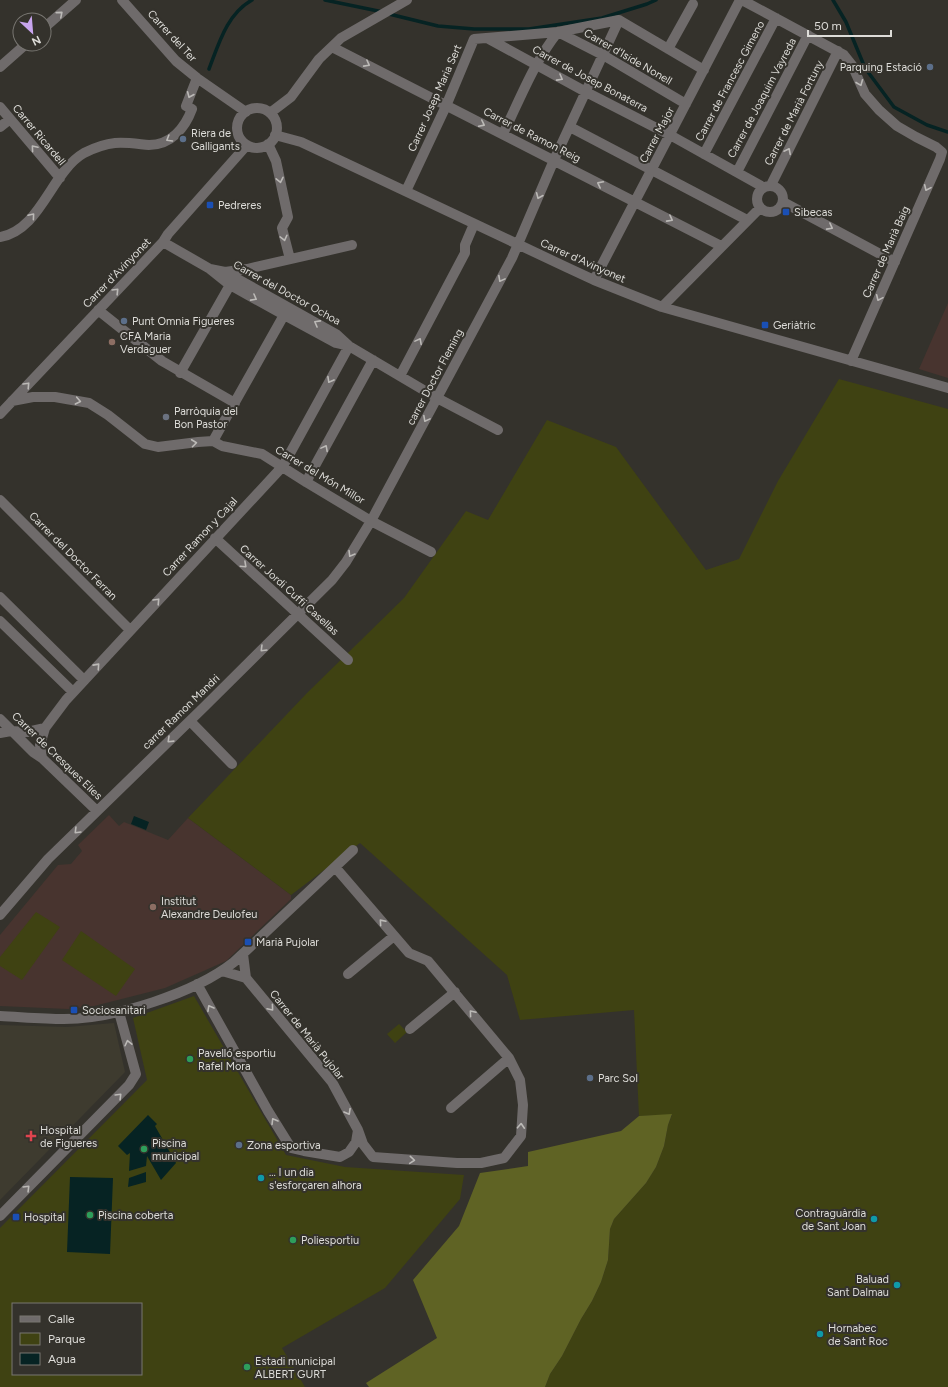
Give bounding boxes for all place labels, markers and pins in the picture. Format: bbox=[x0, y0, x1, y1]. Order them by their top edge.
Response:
place label: Parquing Estació bbox=[840, 61, 922, 74]
marker: Parquing Estació bbox=[925, 62, 935, 72]
place label: Riera de Galligants bbox=[191, 127, 240, 153]
marker: Riera de Galligants bbox=[178, 134, 188, 144]
place label: Pedreres bbox=[218, 199, 261, 212]
marker: Pedreres bbox=[205, 200, 215, 210]
place label: Sibecas bbox=[794, 206, 832, 219]
marker: Sibecas bbox=[781, 207, 791, 217]
place label: Punt Omnia Figueres bbox=[132, 315, 234, 328]
marker: Punt Omnia Figueres bbox=[119, 316, 129, 326]
place label: Geriàtric bbox=[773, 319, 816, 332]
marker: Geriàtric bbox=[760, 320, 770, 330]
place label: CFA Maria Verdaguer bbox=[120, 330, 172, 356]
marker: CFA Maria Verdaguer bbox=[107, 337, 117, 347]
place label: Parròquia del Bon Pastor bbox=[174, 405, 238, 431]
marker: Parròquia del Bon Pastor bbox=[161, 412, 171, 422]
place label: Institut Alexandre Deulofeu bbox=[161, 895, 257, 921]
marker: Institut Alexandre Deulofeu bbox=[148, 902, 158, 912]
place label: Marià Pujolar bbox=[256, 936, 319, 949]
marker: Marià Pujolar bbox=[243, 937, 253, 947]
place label: Sociosanitari bbox=[82, 1004, 145, 1017]
marker: Sociosanitari bbox=[69, 1005, 79, 1015]
place label: Pavelló esportiu Rafel Mora bbox=[198, 1047, 276, 1073]
marker: Pavelló esportiu Rafel Mora bbox=[185, 1054, 195, 1064]
place label: Parc Sol bbox=[598, 1072, 638, 1085]
marker: Parc Sol bbox=[585, 1073, 595, 1083]
place label: Hospital de Figueres bbox=[40, 1124, 97, 1150]
marker: Hospital de Figueres bbox=[25, 1130, 37, 1142]
place label: Piscina municipal bbox=[152, 1137, 199, 1163]
place label: Zona esportiva bbox=[247, 1139, 321, 1152]
marker: Zona esportiva bbox=[234, 1140, 244, 1150]
marker: Piscina municipal bbox=[139, 1144, 149, 1154]
place label: ... I un dia s'esforçaren alhora bbox=[269, 1166, 362, 1192]
marker: ... I un dia s'esforçaren alhora bbox=[256, 1173, 266, 1183]
place label: Contraguàrdia de Sant Joan bbox=[796, 1207, 866, 1233]
place label: Piscina coberta bbox=[98, 1209, 173, 1222]
marker: Piscina coberta bbox=[85, 1210, 95, 1220]
place label: Hospital bbox=[24, 1211, 65, 1224]
marker: Hospital bbox=[11, 1212, 21, 1222]
marker: Contraguàrdia de Sant Joan bbox=[869, 1214, 879, 1224]
place label: Poliesportiu bbox=[301, 1234, 359, 1247]
marker: Poliesportiu bbox=[288, 1235, 298, 1245]
place label: Baluad Sant Dalmau bbox=[827, 1273, 889, 1299]
marker: Baluad Sant Dalmau bbox=[892, 1280, 902, 1290]
place label: Hornabec de Sant Roc bbox=[828, 1322, 888, 1348]
marker: Hornabec de Sant Roc bbox=[815, 1329, 825, 1339]
place label: Estadi municipal ALBERT GURT bbox=[255, 1355, 335, 1381]
marker: Estadi municipal ALBERT GURT bbox=[242, 1362, 252, 1372]

